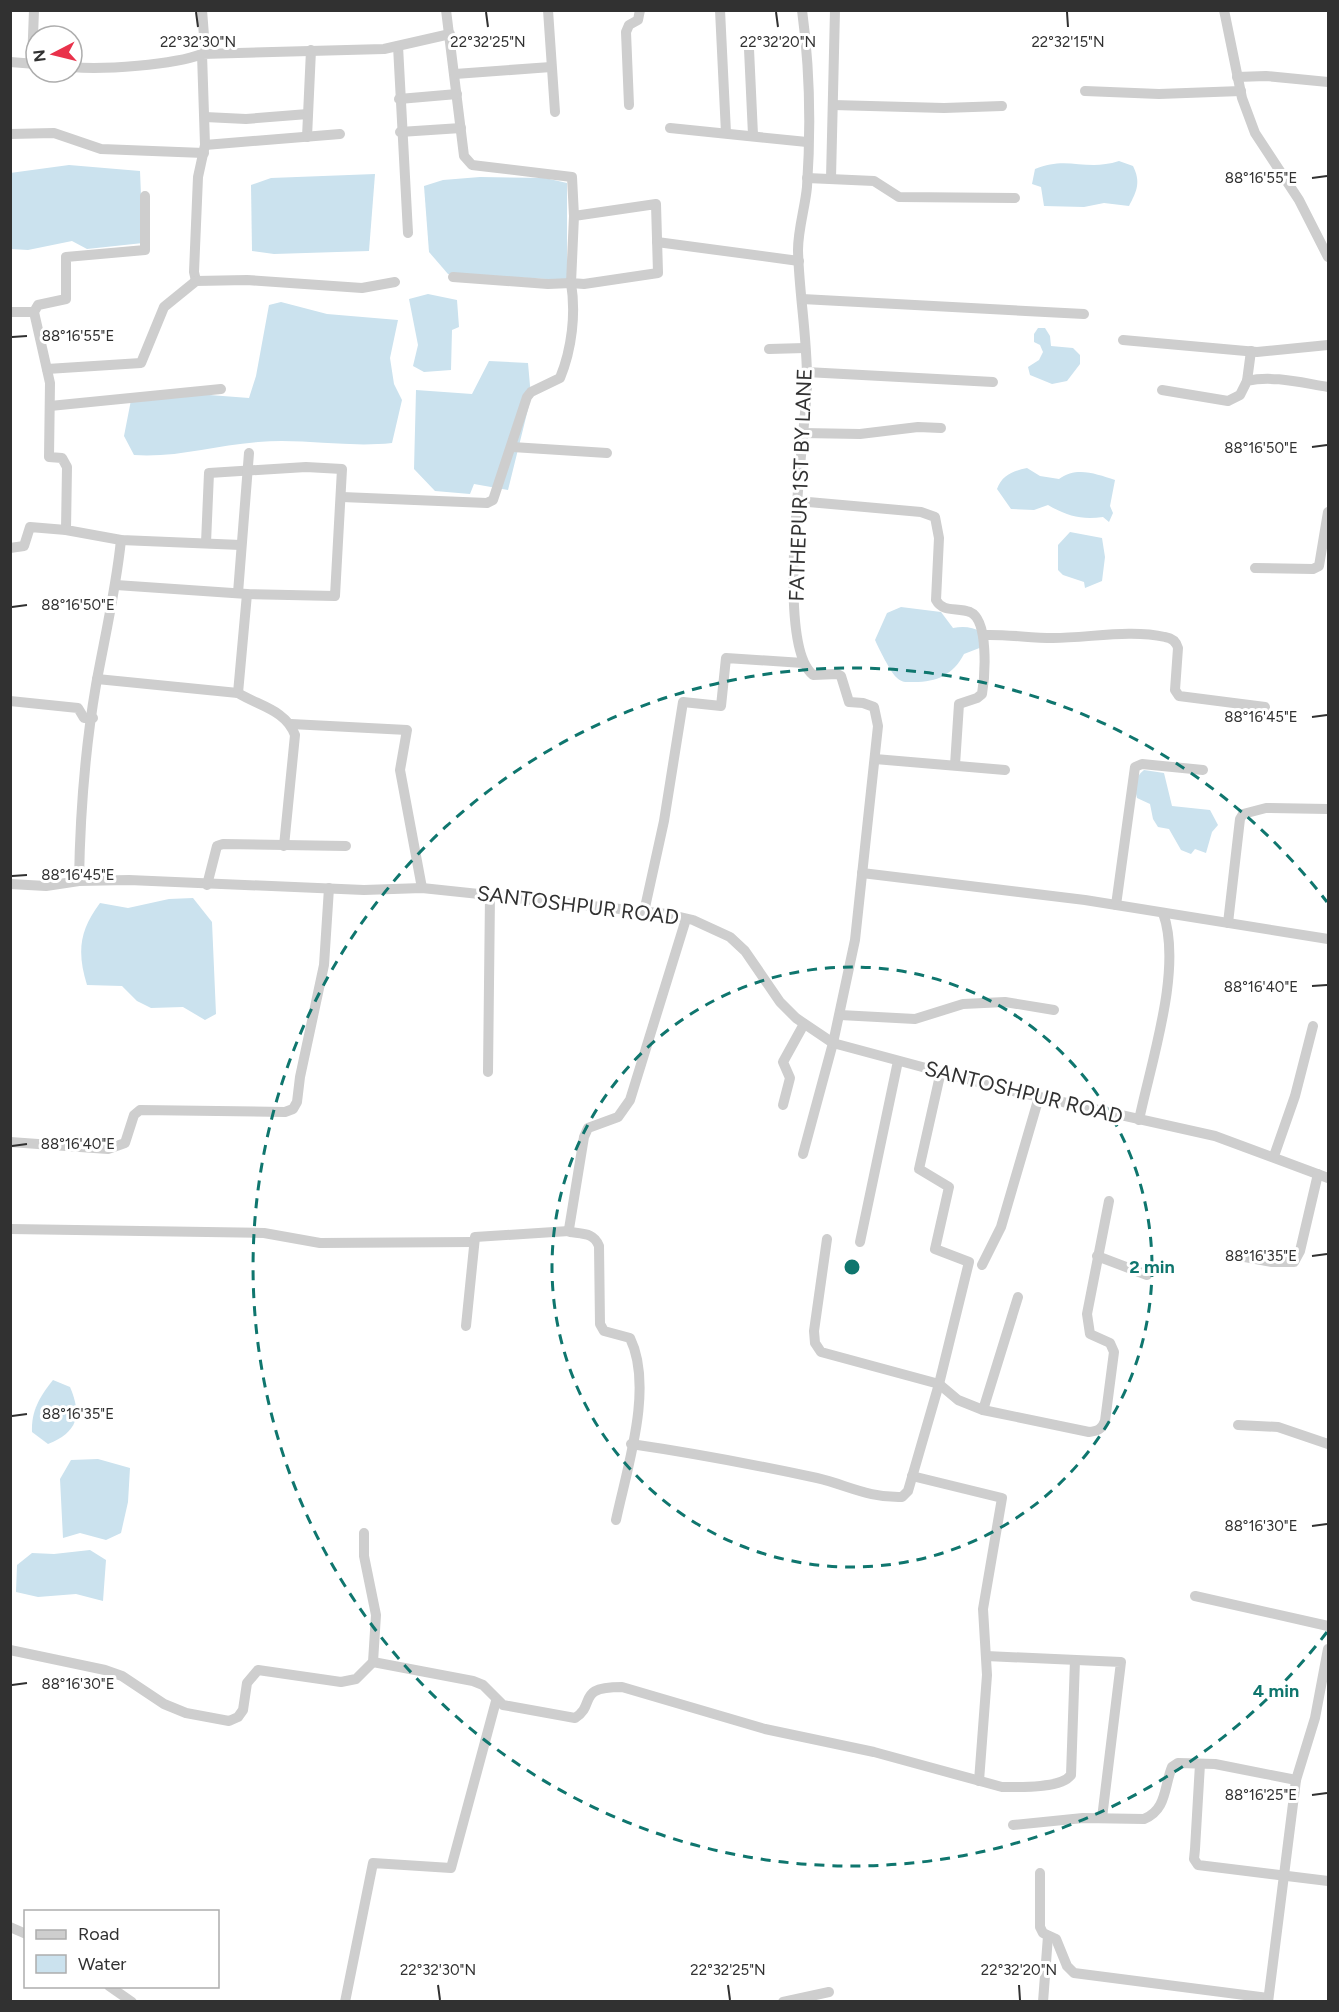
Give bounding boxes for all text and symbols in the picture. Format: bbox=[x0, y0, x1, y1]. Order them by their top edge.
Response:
north arrow bbox=[24, 24, 84, 84]
text: 22°32'30"N bbox=[160, 33, 236, 51]
text: 22°32'25"N bbox=[450, 33, 526, 51]
text: 22°32'20"N bbox=[740, 33, 816, 51]
text: 22°32'15"N bbox=[1031, 33, 1105, 51]
text: N bbox=[29, 48, 50, 63]
text: 88°16'55"E bbox=[1225, 169, 1297, 187]
text: 88°16'55"E bbox=[42, 327, 114, 345]
street label: FATHEPUR 1ST BY LANE bbox=[783, 368, 817, 602]
text: 88°16'50"E bbox=[1224, 439, 1298, 457]
text: 88°16'50"E bbox=[41, 596, 115, 614]
text: 88°16'45"E bbox=[1224, 708, 1298, 726]
text: 88°16'45"E bbox=[41, 866, 115, 884]
street label: SANTOSHPUR ROAD bbox=[476, 880, 680, 930]
text: 88°16'40"E bbox=[1224, 978, 1298, 996]
street label: SANTOSHPUR ROAD bbox=[922, 1055, 1126, 1129]
text: 88°16'40"E bbox=[41, 1135, 115, 1153]
text: 88°16'35"E bbox=[1225, 1247, 1297, 1265]
text: 2 min bbox=[1129, 1256, 1175, 1278]
centre of rings bbox=[842, 1257, 862, 1277]
text: 88°16'35"E bbox=[42, 1405, 114, 1423]
text: 88°16'30"E bbox=[1224, 1517, 1298, 1535]
text: 88°16'30"E bbox=[41, 1675, 115, 1693]
text: 4 min bbox=[1253, 1680, 1299, 1702]
text: 88°16'25"E bbox=[1225, 1786, 1297, 1804]
legend bbox=[24, 1910, 219, 1988]
text: Road bbox=[78, 1923, 119, 1945]
text: Water bbox=[78, 1953, 126, 1975]
text: 22°32'30"N bbox=[400, 1961, 476, 1979]
text: 22°32'25"N bbox=[690, 1961, 766, 1979]
text: 22°32'20"N bbox=[981, 1961, 1057, 1979]

